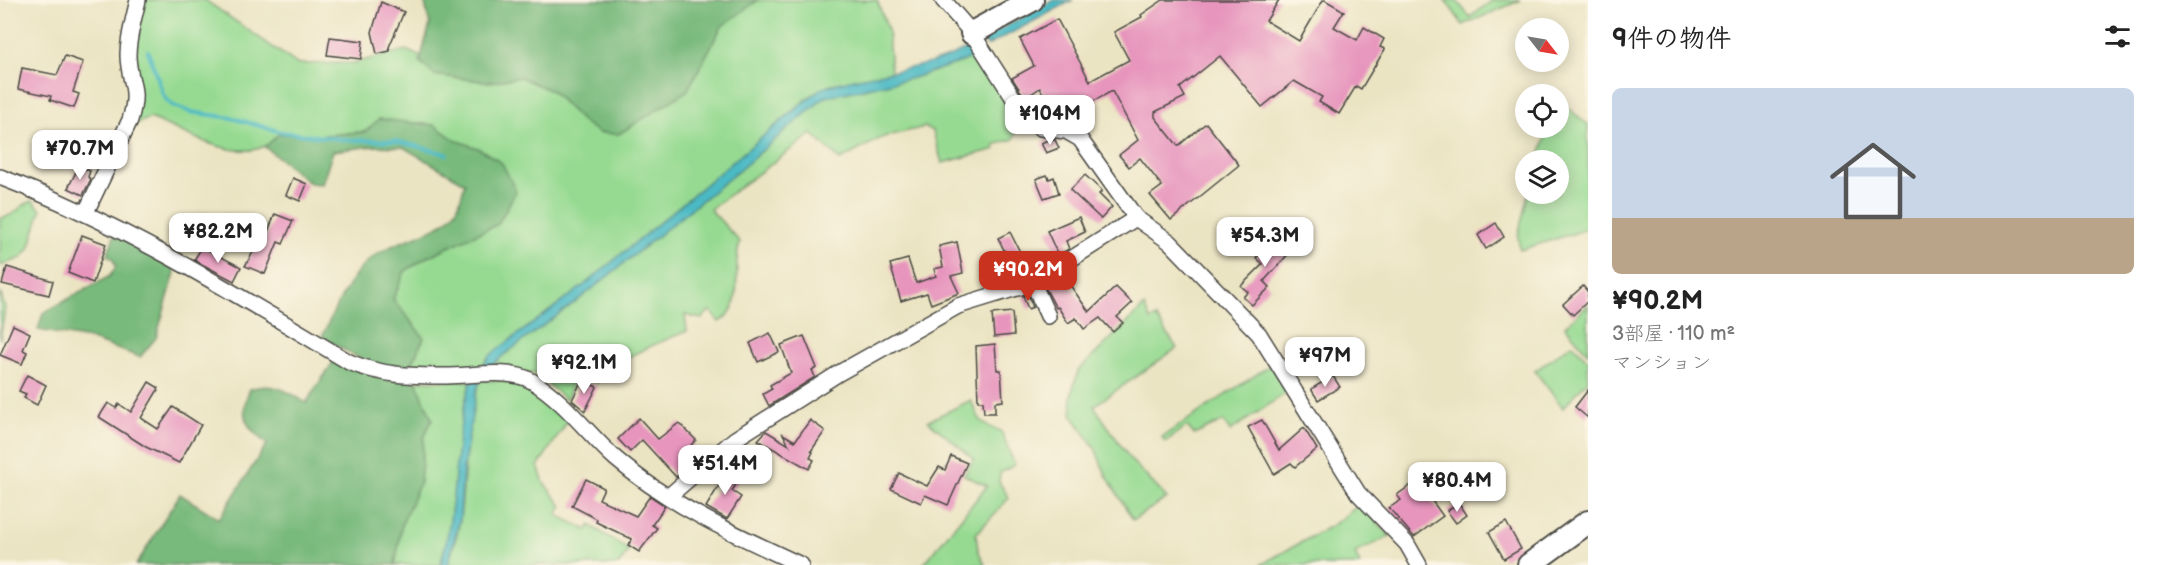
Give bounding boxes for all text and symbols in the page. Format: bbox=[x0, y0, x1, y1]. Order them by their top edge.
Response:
north arrow bbox=[1515, 18, 1569, 72]
map controls bbox=[1515, 18, 1569, 204]
icon: filters bbox=[2101, 20, 2134, 53]
text: 9件の物件 bbox=[1612, 24, 1731, 55]
button: locate bbox=[1515, 84, 1569, 138]
pin: ¥104M bbox=[1008, 95, 1092, 146]
text: ¥104M bbox=[1019, 102, 1081, 126]
icon: home bbox=[1819, 127, 1927, 235]
pin: ¥70.7M bbox=[31, 130, 129, 181]
text: ¥70.7M bbox=[46, 137, 114, 161]
button: layers bbox=[1515, 150, 1569, 204]
pin: ¥82.2M bbox=[169, 213, 267, 264]
pin: ¥54.3M bbox=[1216, 217, 1314, 268]
text: ¥82.2M bbox=[183, 220, 253, 244]
text: ¥54.3M bbox=[1231, 224, 1299, 248]
pin: ¥90.2M bbox=[979, 251, 1077, 302]
text: ¥90.2M bbox=[993, 258, 1063, 282]
text: ¥90.2M bbox=[1612, 286, 1703, 317]
text: 3部屋 · 110 m² bbox=[1612, 322, 1735, 346]
pin: ¥97M bbox=[1289, 337, 1361, 388]
pin: ¥92.1M bbox=[535, 344, 633, 395]
text: ¥97M bbox=[1299, 344, 1351, 368]
text: ¥92.1M bbox=[551, 351, 617, 375]
text: マンション bbox=[1612, 351, 1711, 375]
pin: ¥51.4M bbox=[676, 445, 774, 496]
text: ¥51.4M bbox=[692, 452, 758, 476]
pin: ¥80.4M bbox=[1408, 462, 1506, 513]
text: ¥80.4M bbox=[1422, 469, 1492, 493]

